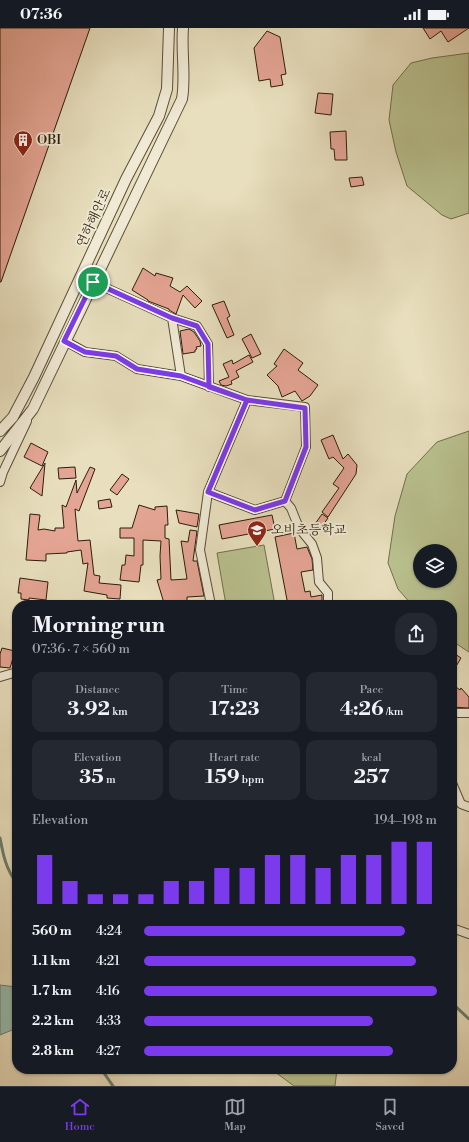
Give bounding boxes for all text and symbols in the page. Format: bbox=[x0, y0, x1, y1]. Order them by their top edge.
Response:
text: 07:36 bbox=[20, 5, 62, 24]
building icon: OBI bbox=[12, 129, 34, 157]
place label: OBI bbox=[37, 132, 61, 148]
street label: 연하해안로 bbox=[73, 186, 115, 250]
pin bbox=[76, 265, 110, 299]
icon: arrive bbox=[82, 271, 104, 293]
school or university icon: 오비초등학교 bbox=[246, 519, 268, 547]
place label: 오비초등학교 bbox=[271, 522, 347, 538]
map controls bbox=[413, 544, 457, 588]
button: layers bbox=[413, 544, 457, 588]
text: Morning run bbox=[32, 612, 165, 639]
button: share bbox=[395, 613, 437, 655]
text: 07:36 · 7 × 560 m bbox=[32, 641, 130, 657]
text: Distance bbox=[75, 683, 120, 697]
text: Time bbox=[221, 683, 248, 697]
text: Pace bbox=[360, 683, 383, 697]
text: 3.92 bbox=[67, 697, 110, 722]
text: 17:23 bbox=[209, 697, 260, 722]
text: 4:26 bbox=[340, 697, 384, 722]
text: km bbox=[110, 705, 128, 719]
text: /km bbox=[384, 705, 403, 719]
text: Elevation bbox=[74, 751, 121, 765]
text: Heart rate bbox=[209, 751, 260, 765]
text: kcal bbox=[362, 751, 381, 765]
text: 35 bbox=[79, 765, 104, 790]
text: 159 bbox=[205, 765, 240, 790]
text: 257 bbox=[353, 765, 390, 790]
text: m bbox=[104, 773, 116, 787]
text: bpm bbox=[240, 773, 264, 787]
text: Elevation bbox=[32, 812, 88, 828]
text: 194–198 m bbox=[374, 812, 437, 828]
text: 560 m bbox=[32, 923, 72, 939]
text: 4:24 bbox=[96, 923, 122, 939]
text: 1.1 km bbox=[32, 953, 70, 969]
text: 4:21 bbox=[96, 953, 120, 969]
text: 1.7 km bbox=[32, 983, 72, 999]
text: 4:16 bbox=[96, 983, 120, 999]
text: 2.2 km bbox=[32, 1013, 74, 1029]
text: 4:33 bbox=[96, 1013, 121, 1029]
text: 2.8 km bbox=[32, 1043, 74, 1059]
text: 4:27 bbox=[96, 1043, 121, 1059]
tab: Home bbox=[65, 1096, 95, 1134]
tab: Map bbox=[224, 1096, 246, 1134]
tab: Saved bbox=[375, 1096, 404, 1134]

